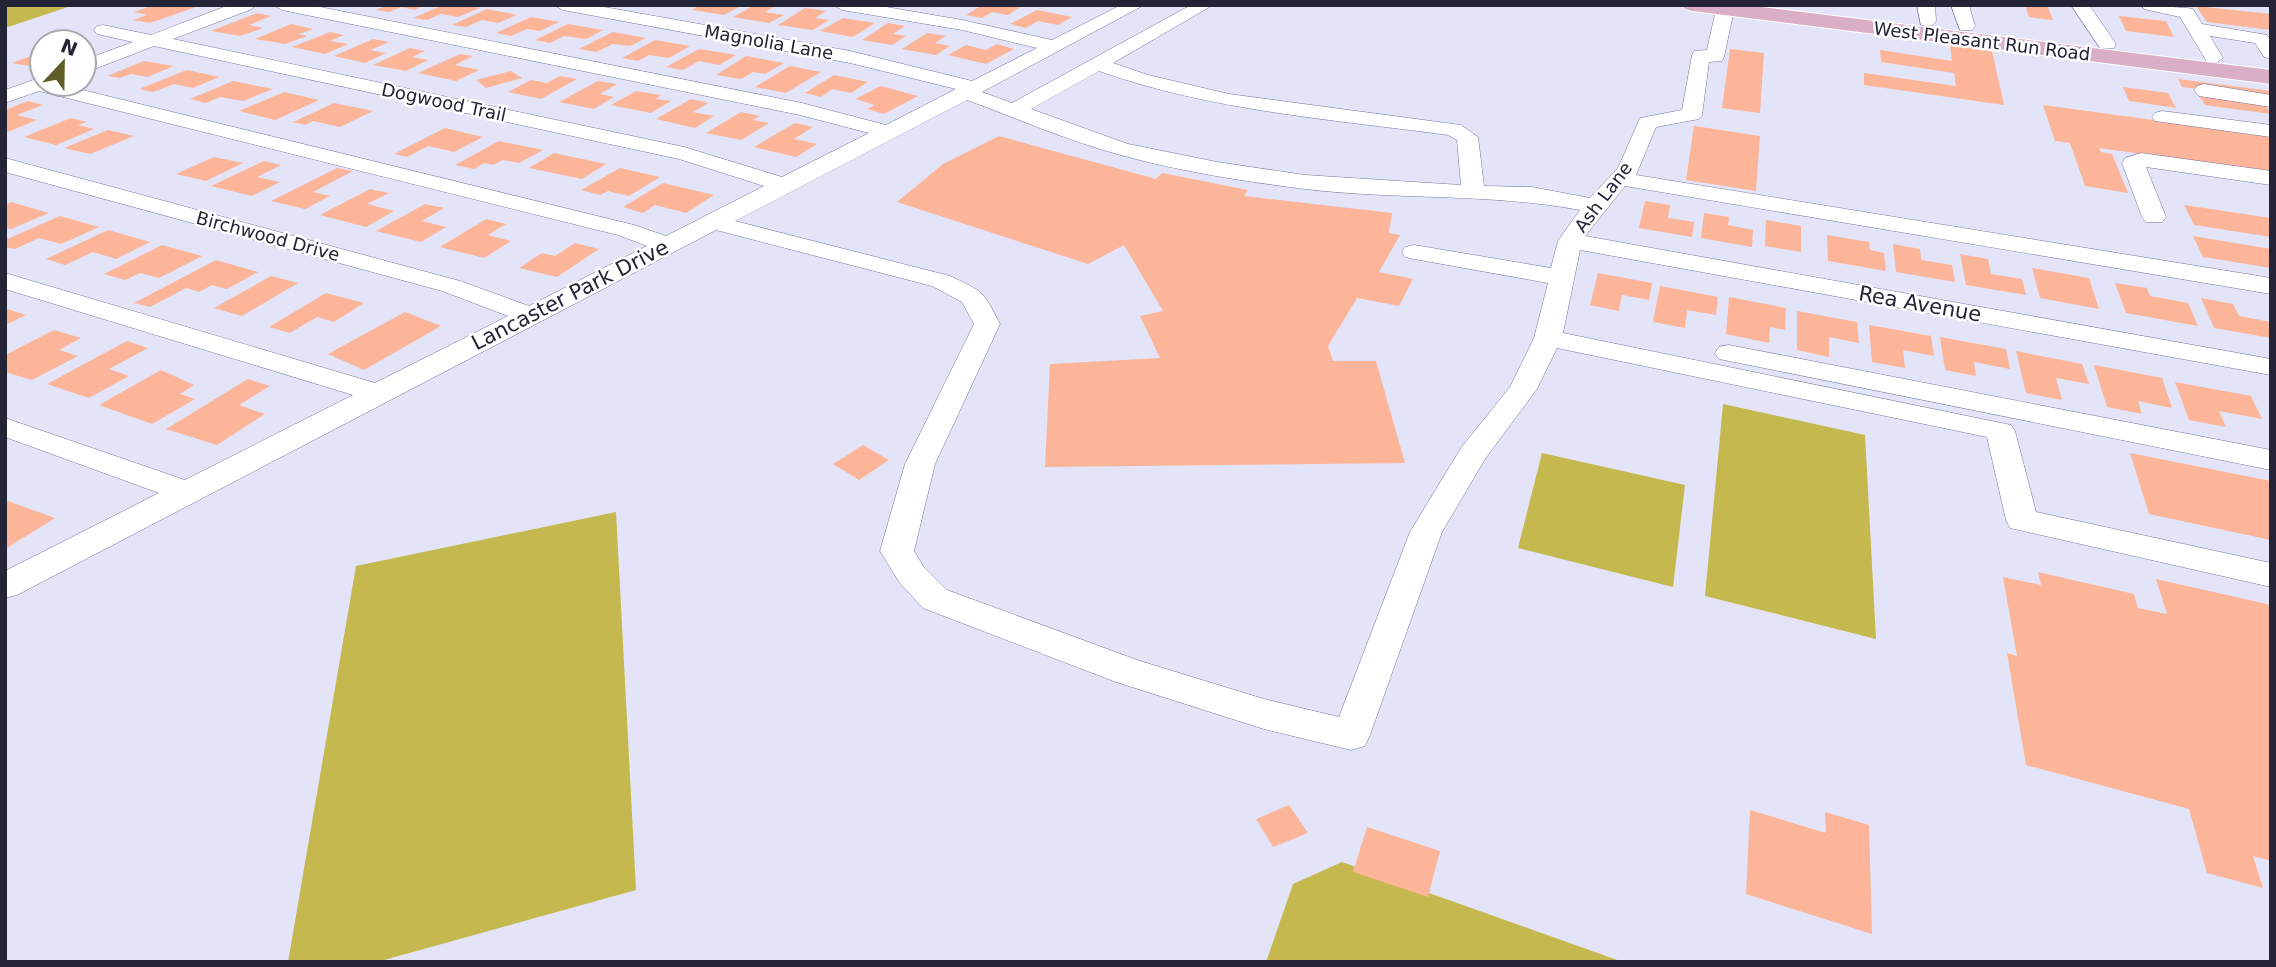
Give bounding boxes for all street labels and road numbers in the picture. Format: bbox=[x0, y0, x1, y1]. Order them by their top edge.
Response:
street label: West Pleasant Run Road bbox=[1873, 17, 2091, 65]
street label: Magnolia Lane bbox=[703, 20, 835, 64]
street label: Dogwood Trail bbox=[380, 79, 508, 125]
street label: Ash Lane bbox=[1570, 158, 1636, 236]
street label: Birchwood Drive bbox=[194, 207, 342, 265]
street label: Lancaster Park Drive bbox=[468, 235, 672, 355]
street label: Rea Avenue bbox=[1857, 281, 1983, 327]

